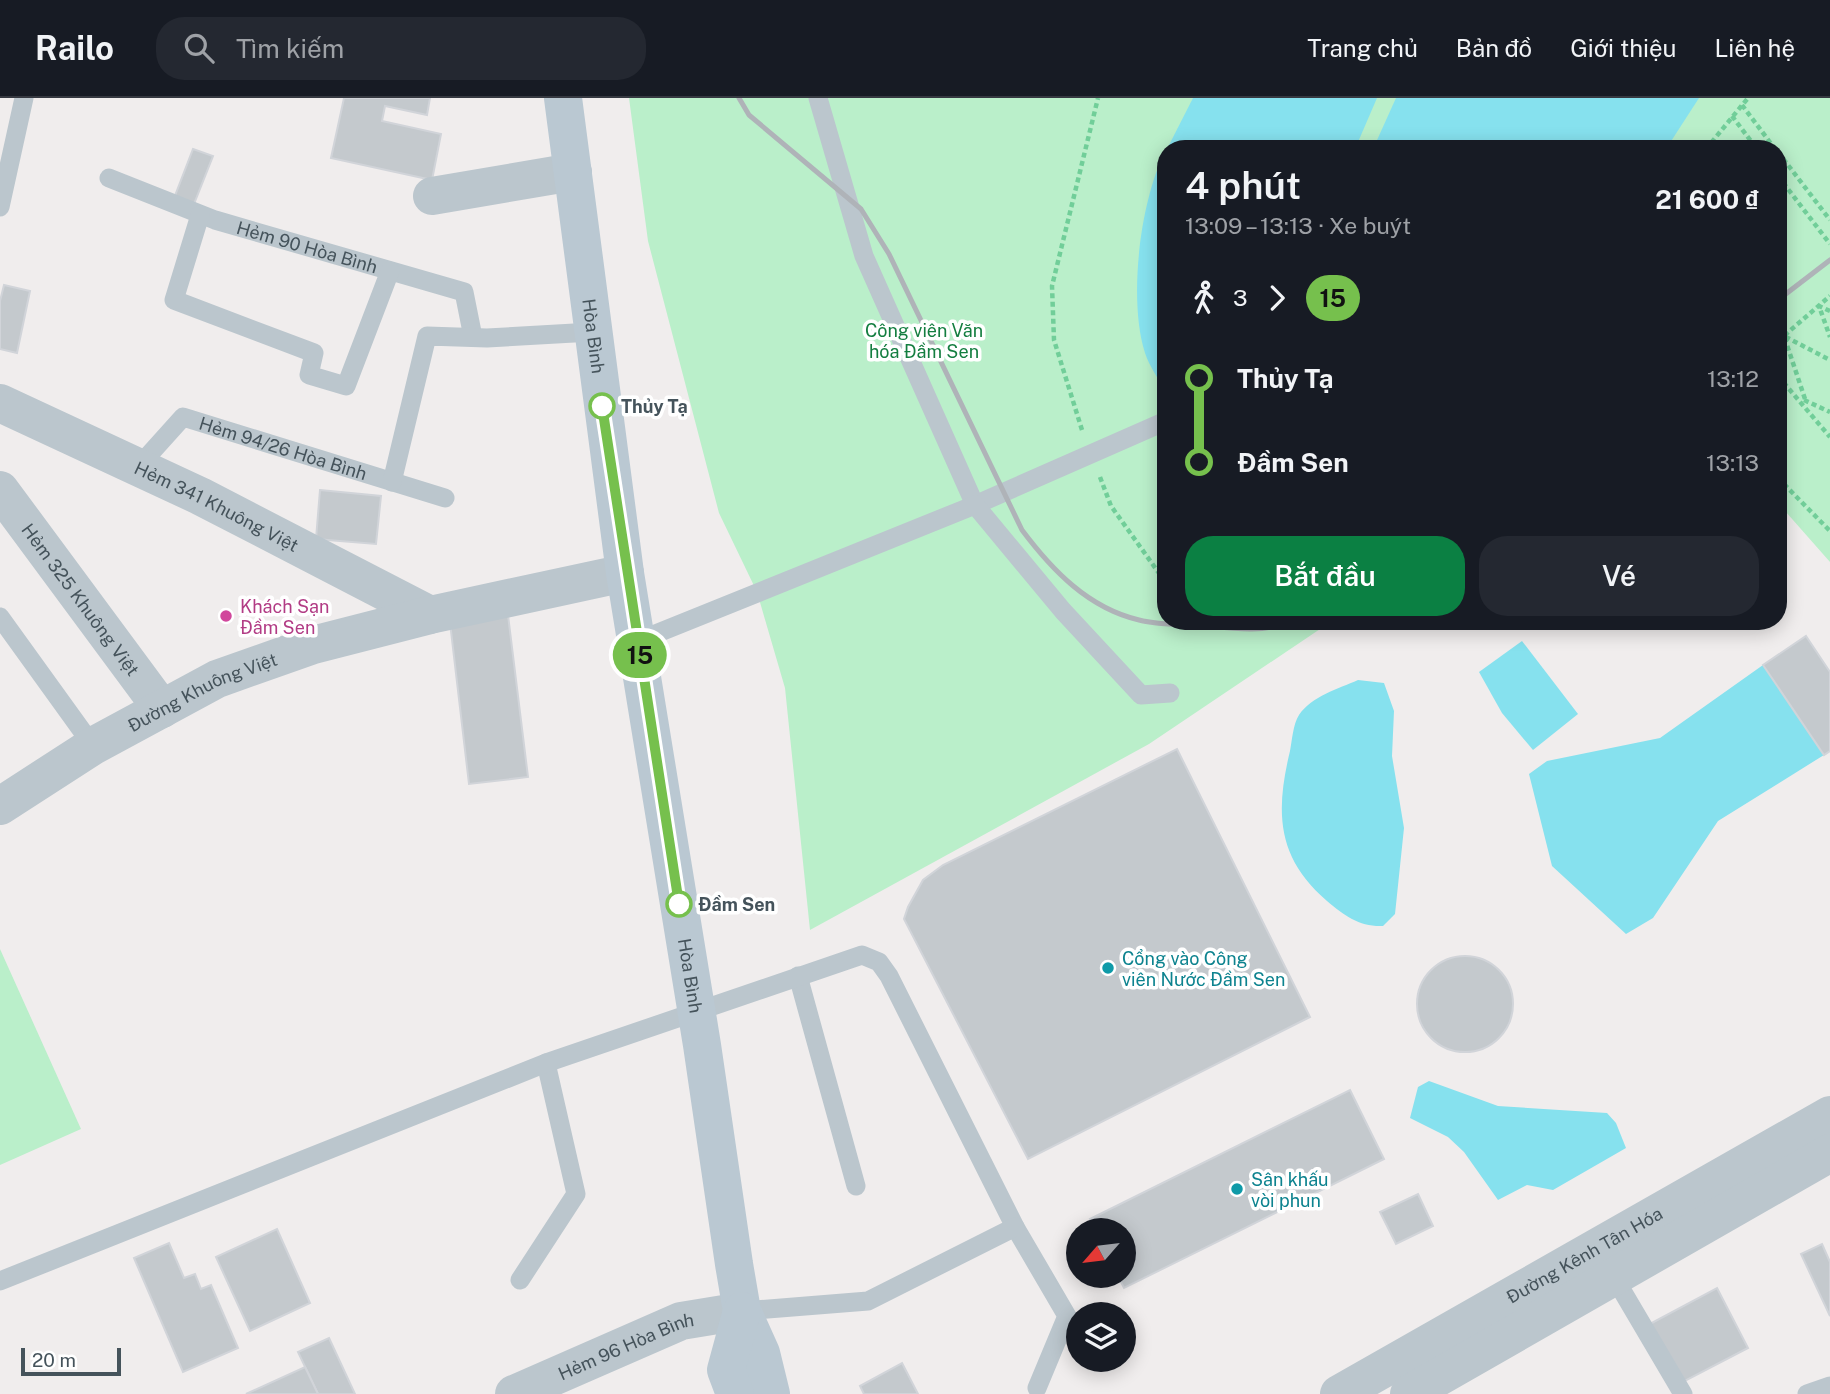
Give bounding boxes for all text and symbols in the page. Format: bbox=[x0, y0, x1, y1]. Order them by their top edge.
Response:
search box bbox=[156, 17, 646, 80]
text: Railo bbox=[35, 29, 114, 67]
icon: search bbox=[180, 29, 218, 67]
text: Tìm kiếm bbox=[236, 33, 344, 64]
text: Trang chủ bbox=[1307, 34, 1418, 62]
text: Bản đồ bbox=[1456, 34, 1532, 62]
text: Giới thiệu bbox=[1570, 34, 1676, 62]
text: Liên hệ bbox=[1714, 34, 1795, 62]
text: 4 phút bbox=[1185, 163, 1301, 208]
text: 21 600 ₫ bbox=[1655, 184, 1759, 215]
text: 13:09 – 13:13 · Xe buýt bbox=[1185, 212, 1411, 239]
street label: Hẻm 90 Hòa Bình bbox=[234, 216, 380, 277]
icon: walk bbox=[1185, 279, 1223, 317]
icon: forward bbox=[1258, 279, 1296, 317]
text: 3 bbox=[1233, 284, 1248, 311]
text: 15 bbox=[1320, 284, 1346, 312]
street label: Hòa Bình bbox=[579, 297, 609, 375]
park label: Công viên Văn hóa Đầm Sen bbox=[865, 320, 983, 362]
text: Thủy Tạ bbox=[1237, 363, 1333, 394]
text: 13:12 bbox=[1707, 365, 1759, 392]
marker: Thủy Tạ bbox=[589, 393, 615, 419]
place label: Thủy Tạ bbox=[621, 396, 688, 417]
street label: Hẻm 94/26 Hòa Bình bbox=[197, 412, 369, 484]
text: Đầm Sen bbox=[1237, 447, 1349, 478]
text: 13:13 bbox=[1706, 449, 1759, 476]
street label: Hẻm 341 Khuông Việt bbox=[131, 457, 302, 556]
street label: Hẻm 325 Khuông Việt bbox=[18, 519, 144, 680]
button: Bắt đầu bbox=[1185, 536, 1465, 616]
button: Vé bbox=[1479, 536, 1759, 616]
place label: Khách Sạn Đầm Sen bbox=[240, 596, 329, 638]
marker: Khách Sạn Đầm Sen bbox=[218, 608, 234, 624]
line badge: 15 bbox=[608, 632, 672, 678]
text: 15 bbox=[627, 641, 653, 669]
street label: Đường Khuông Việt bbox=[124, 648, 280, 736]
marker: Đầm Sen bbox=[666, 891, 692, 917]
place label: Đầm Sen bbox=[698, 894, 775, 915]
street label: Hòa Bình bbox=[674, 937, 707, 1015]
place label: Cổng vào Công viên Nước Đầm Sen bbox=[1122, 948, 1285, 990]
marker: Cổng vào Công viên Nước Đầm Sen bbox=[1100, 960, 1116, 976]
place label: Sân khấu vòi phun bbox=[1251, 1169, 1329, 1211]
marker: Sân khấu vòi phun bbox=[1229, 1181, 1245, 1197]
street label: Đường Kênh Tân Hóa bbox=[1502, 1202, 1666, 1307]
north arrow bbox=[1066, 1218, 1136, 1288]
map controls bbox=[1066, 1218, 1136, 1372]
button: layers bbox=[1066, 1302, 1136, 1372]
street label: Hẻm 96 Hòa Bình bbox=[555, 1309, 695, 1384]
scale bar bbox=[21, 1345, 121, 1377]
text: 20 m bbox=[32, 1349, 76, 1371]

